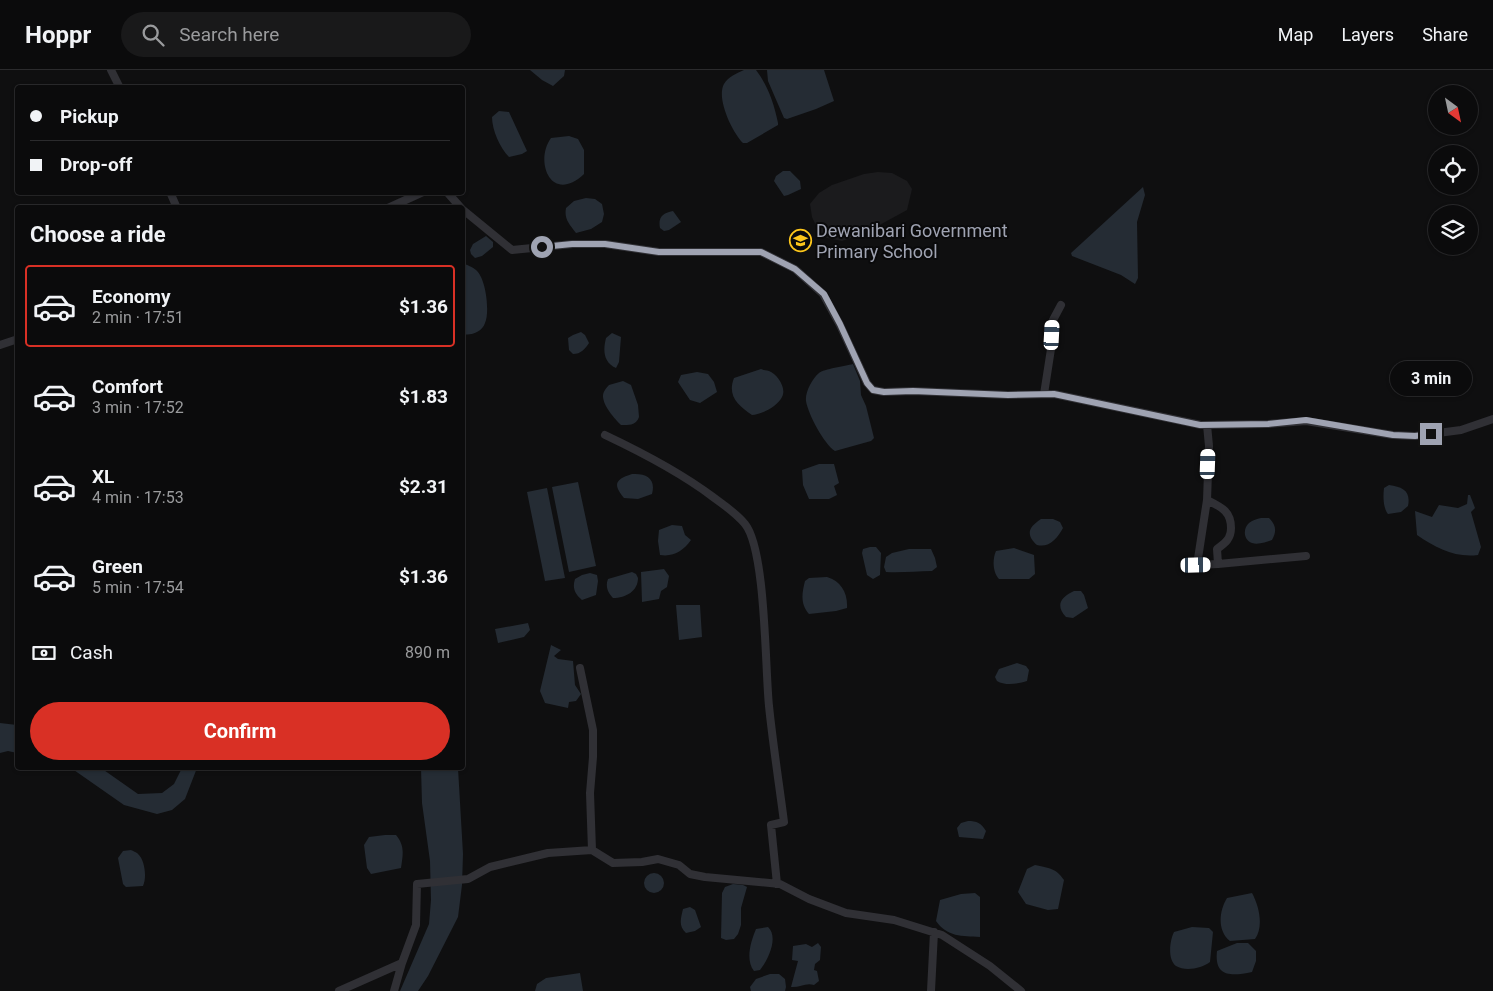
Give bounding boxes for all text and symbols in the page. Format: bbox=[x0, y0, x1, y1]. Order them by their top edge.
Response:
search box bbox=[121, 12, 471, 57]
text: Hoppr bbox=[25, 21, 91, 49]
icon: search bbox=[139, 21, 167, 49]
text: Search here bbox=[179, 23, 279, 46]
text: Map bbox=[1278, 24, 1313, 45]
text: Layers bbox=[1341, 24, 1394, 45]
text: Share bbox=[1422, 24, 1468, 45]
north arrow bbox=[1428, 85, 1478, 135]
map controls bbox=[1428, 85, 1478, 255]
text: Pickup bbox=[60, 105, 119, 128]
button: locate bbox=[1428, 145, 1478, 195]
text: Drop-off bbox=[60, 153, 132, 176]
button: layers bbox=[1428, 205, 1478, 255]
place label: Dewanibari Government Primary School bbox=[816, 220, 1008, 262]
text: Choose a ride bbox=[30, 222, 166, 247]
school or university icon: Dewanibari Government Primary School bbox=[788, 229, 812, 253]
route start bbox=[531, 236, 553, 258]
icon: car bbox=[32, 284, 77, 329]
text: Economy bbox=[92, 285, 171, 308]
text: $1.36 bbox=[399, 295, 448, 318]
text: 2 min · 17:51 bbox=[92, 308, 184, 327]
car bbox=[1043, 320, 1060, 350]
callout: 3 min bbox=[1390, 362, 1472, 396]
text: 3 min bbox=[1411, 369, 1451, 388]
icon: car bbox=[32, 374, 77, 419]
text: Comfort bbox=[92, 375, 163, 398]
text: $1.83 bbox=[399, 385, 448, 408]
text: 3 min · 17:52 bbox=[92, 398, 184, 417]
route end bbox=[1420, 423, 1442, 445]
car bbox=[1199, 449, 1216, 479]
icon: car bbox=[32, 464, 77, 509]
text: XL bbox=[92, 465, 114, 488]
text: $2.31 bbox=[399, 475, 448, 498]
text: 4 min · 17:53 bbox=[92, 488, 184, 507]
icon: car bbox=[32, 554, 77, 599]
text: Green bbox=[92, 555, 143, 578]
car bbox=[1180, 557, 1211, 573]
text: $1.36 bbox=[399, 565, 448, 588]
text: 5 min · 17:54 bbox=[92, 578, 184, 597]
icon: cash bbox=[30, 639, 58, 667]
text: Cash bbox=[70, 641, 113, 664]
text: 890 m bbox=[405, 643, 450, 662]
button: Confirm bbox=[30, 702, 450, 760]

